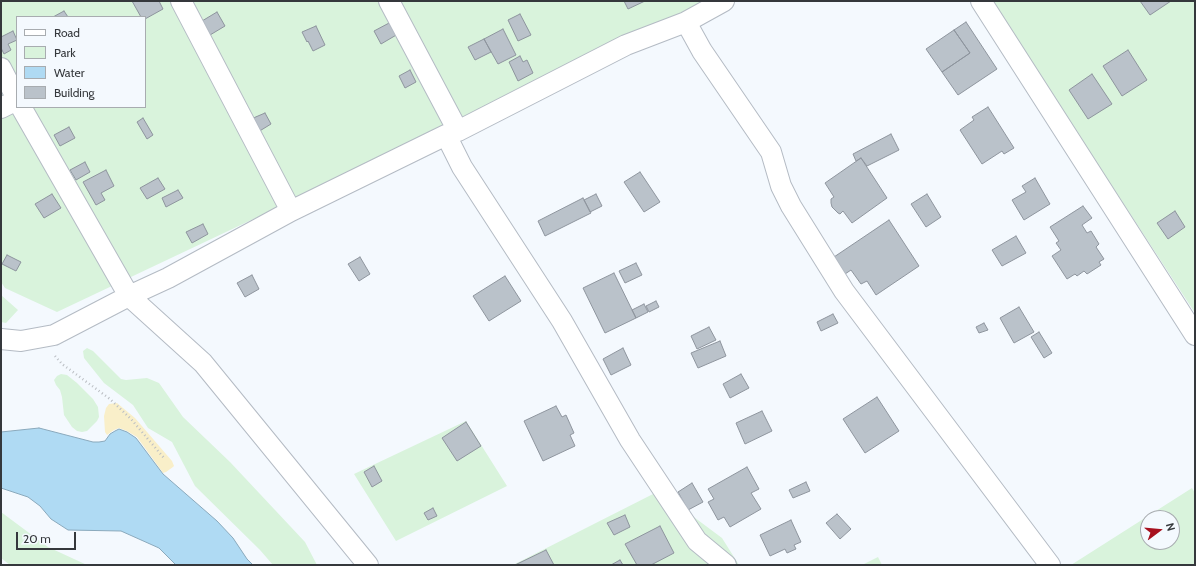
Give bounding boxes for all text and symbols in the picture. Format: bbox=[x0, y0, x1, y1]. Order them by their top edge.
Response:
legend bbox=[16, 16, 146, 108]
text: Road bbox=[54, 25, 80, 40]
text: Park bbox=[54, 45, 76, 60]
text: Water bbox=[54, 65, 84, 80]
text: Building bbox=[54, 85, 95, 100]
north arrow bbox=[1140, 510, 1180, 550]
text: N bbox=[1163, 521, 1178, 533]
scale bar bbox=[18, 524, 78, 550]
text: 20 m bbox=[23, 531, 51, 546]

